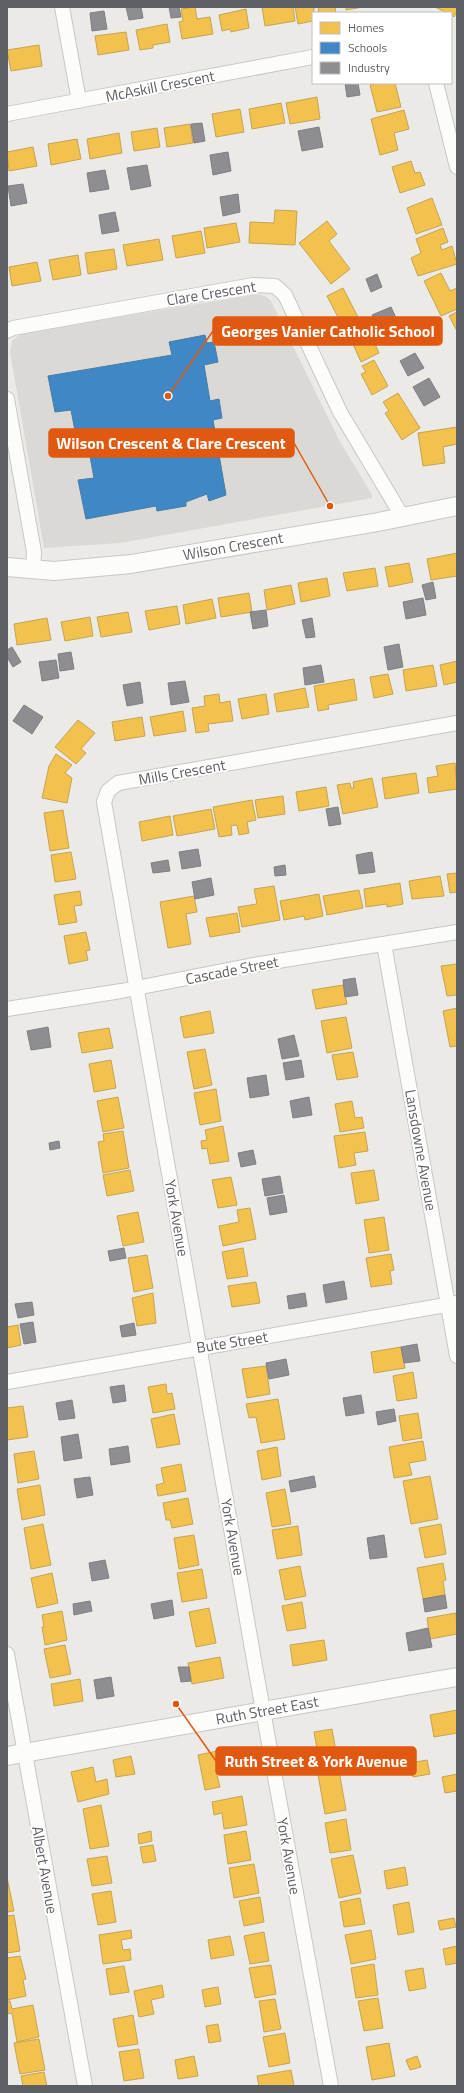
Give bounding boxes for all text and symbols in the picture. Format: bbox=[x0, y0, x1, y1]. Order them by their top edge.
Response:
legend bbox=[312, 12, 452, 84]
text: Homes bbox=[348, 18, 384, 37]
text: Schools bbox=[348, 38, 388, 57]
text: Industry bbox=[348, 58, 390, 77]
street label: McAskill Crescent bbox=[103, 64, 217, 108]
street label: Clare Crescent bbox=[165, 274, 258, 311]
callout: Georges Vanier Catholic School bbox=[213, 317, 442, 345]
text: Georges Vanier Catholic School bbox=[221, 319, 435, 343]
callout: Wilson Crescent & Clare Crescent bbox=[49, 429, 294, 457]
text: Wilson Crescent & Clare Crescent bbox=[56, 431, 286, 455]
street label: Wilson Crescent bbox=[181, 526, 286, 566]
street label: Mills Crescent bbox=[137, 753, 228, 791]
street label: Cascade Street bbox=[184, 950, 281, 990]
street label: Lansdowne Avenue bbox=[399, 1088, 443, 1212]
street label: York Avenue bbox=[159, 1178, 195, 1258]
street label: Bute Street bbox=[195, 1325, 270, 1359]
street label: York Avenue bbox=[215, 1497, 251, 1577]
street label: Ruth Street East bbox=[214, 1690, 321, 1730]
callout: Ruth Street & York Avenue bbox=[216, 1747, 416, 1775]
text: Ruth Street & York Avenue bbox=[224, 1749, 408, 1773]
street label: York Avenue bbox=[271, 1816, 307, 1896]
street label: Albert Avenue bbox=[26, 1824, 64, 1916]

